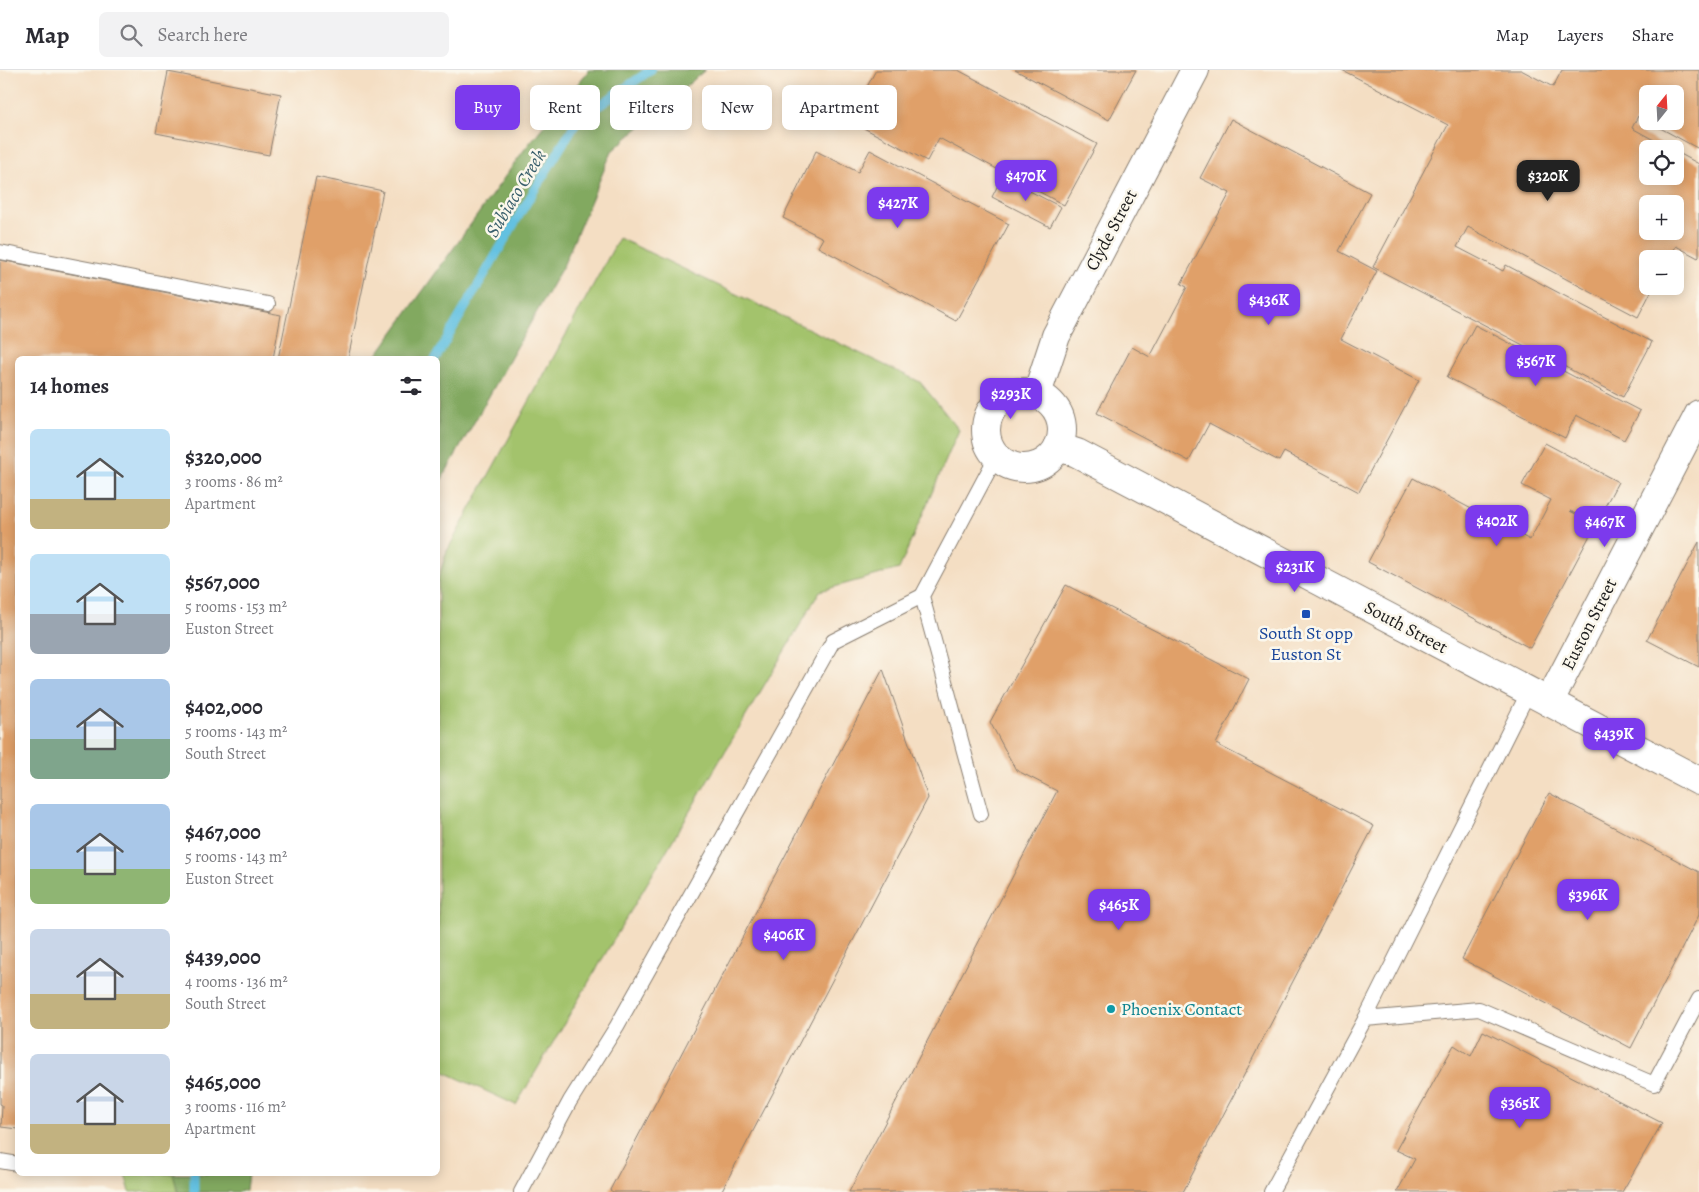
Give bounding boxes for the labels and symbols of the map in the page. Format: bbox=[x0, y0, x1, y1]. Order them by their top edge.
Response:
north arrow bbox=[1639, 85, 1684, 130]
water label: Subiaco Creek bbox=[479, 145, 552, 242]
pin: $470K bbox=[991, 160, 1061, 202]
pin: $320K bbox=[1513, 160, 1583, 202]
street label: Clyde Street bbox=[1080, 185, 1143, 275]
pin: $427K bbox=[863, 186, 933, 229]
pin: $436K bbox=[1234, 284, 1304, 326]
pin: $567K bbox=[1501, 344, 1571, 387]
pin: $293K bbox=[976, 378, 1046, 420]
pin: $402K bbox=[1462, 504, 1532, 547]
pin: $467K bbox=[1570, 506, 1640, 548]
pin: $231K bbox=[1260, 550, 1330, 593]
street label: Euston Street bbox=[1556, 574, 1622, 674]
street label: South Street bbox=[1360, 595, 1452, 659]
marker: South St opp Euston St bbox=[1300, 608, 1312, 620]
place label: South St opp Euston St bbox=[1259, 621, 1353, 666]
pin: $439K bbox=[1579, 718, 1649, 760]
pin: $396K bbox=[1553, 878, 1623, 921]
pin: $465K bbox=[1084, 888, 1154, 931]
pin: $406K bbox=[749, 918, 819, 961]
place label: Phoenix Contact bbox=[1121, 997, 1242, 1021]
marker: Phoenix Contact bbox=[1105, 1003, 1117, 1015]
pin: $365K bbox=[1485, 1086, 1555, 1129]

